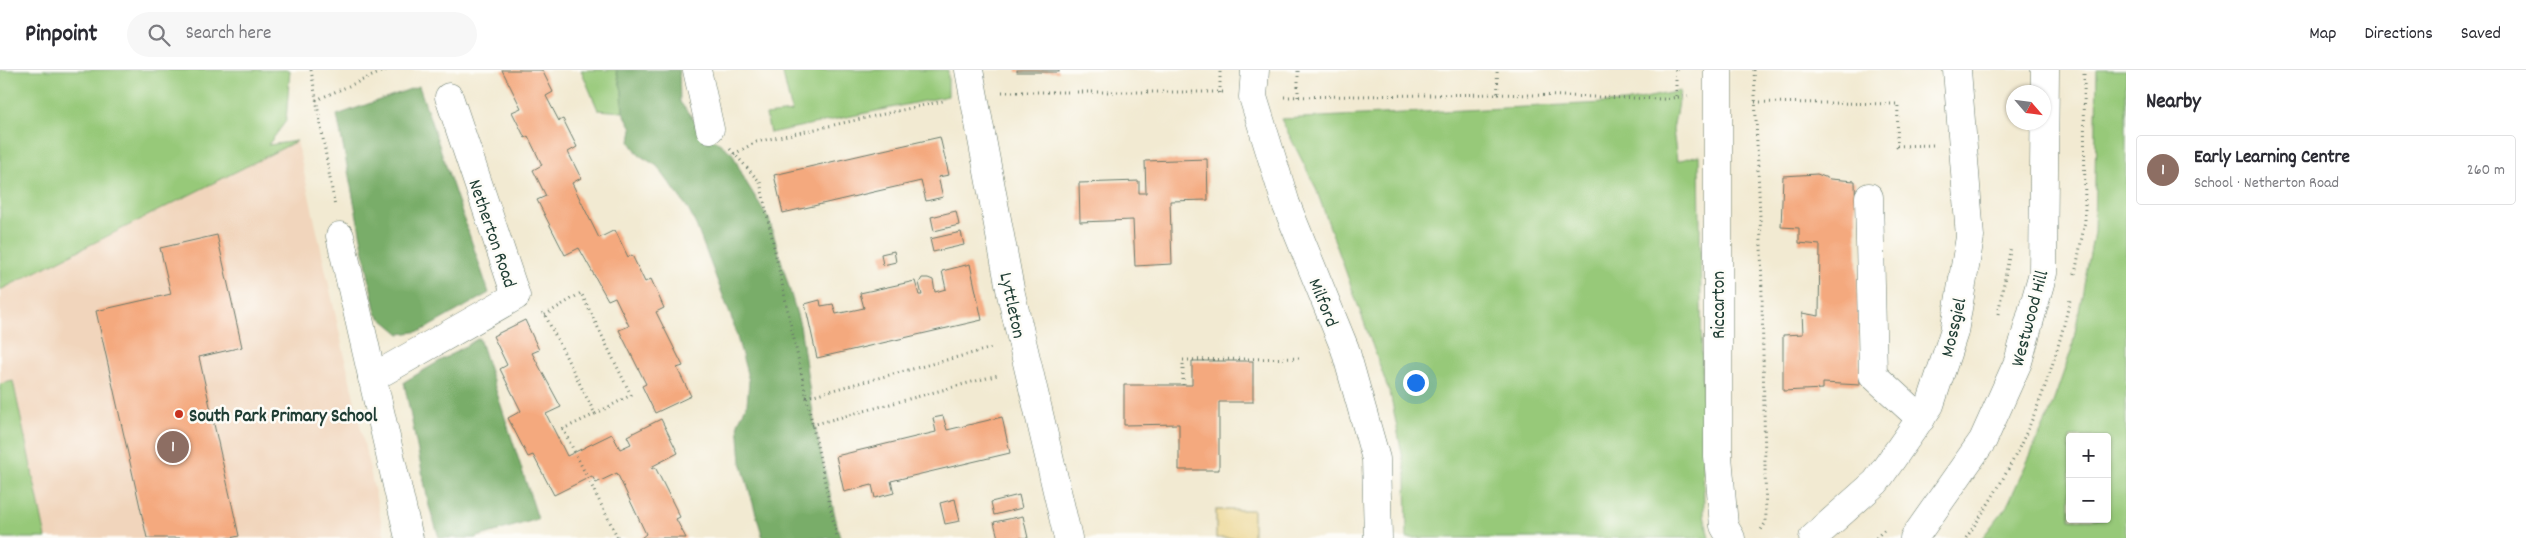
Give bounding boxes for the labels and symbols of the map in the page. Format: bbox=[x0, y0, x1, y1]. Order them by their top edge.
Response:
north arrow bbox=[2006, 85, 2051, 130]
street label: Netherton Road bbox=[460, 176, 522, 292]
street label: Westwood Hill bbox=[2006, 267, 2057, 370]
street label: Lyttleton bbox=[990, 270, 1031, 341]
street label: Riccarton bbox=[1707, 271, 1734, 339]
street label: Milford bbox=[1300, 275, 1344, 332]
street label: Mossgiel bbox=[1935, 295, 1975, 360]
your location bbox=[1403, 370, 1429, 396]
place label: South Park Primary School bbox=[189, 404, 378, 431]
marker: South Park Primary School bbox=[173, 408, 185, 420]
pin: 1 bbox=[157, 428, 189, 466]

